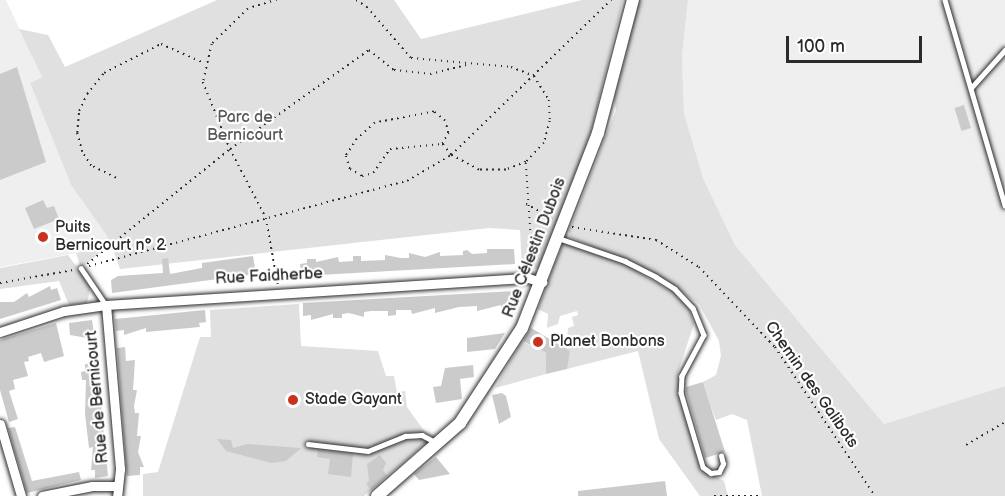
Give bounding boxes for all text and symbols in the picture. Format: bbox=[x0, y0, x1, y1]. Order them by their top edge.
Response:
scale bar bbox=[789, 24, 926, 62]
text: 100 m bbox=[797, 36, 845, 57]
park label: Parc de Bernicourt bbox=[207, 108, 283, 146]
street label: Rue Célestin Dubois bbox=[499, 175, 571, 321]
place label: Puits Bernicourt n° 2 bbox=[55, 218, 166, 256]
marker: Puits Bernicourt n° 2 bbox=[36, 230, 50, 244]
street label: Rue Faidherbe bbox=[215, 265, 323, 289]
street label: Chemin des Galibots bbox=[760, 318, 862, 452]
street label: Rue de Bernicourt bbox=[83, 330, 113, 464]
place label: Planet Bonbons bbox=[550, 332, 665, 352]
marker: Planet Bonbons bbox=[531, 335, 545, 349]
place label: Stade Gayant bbox=[305, 390, 402, 410]
marker: Stade Gayant bbox=[286, 393, 300, 407]

